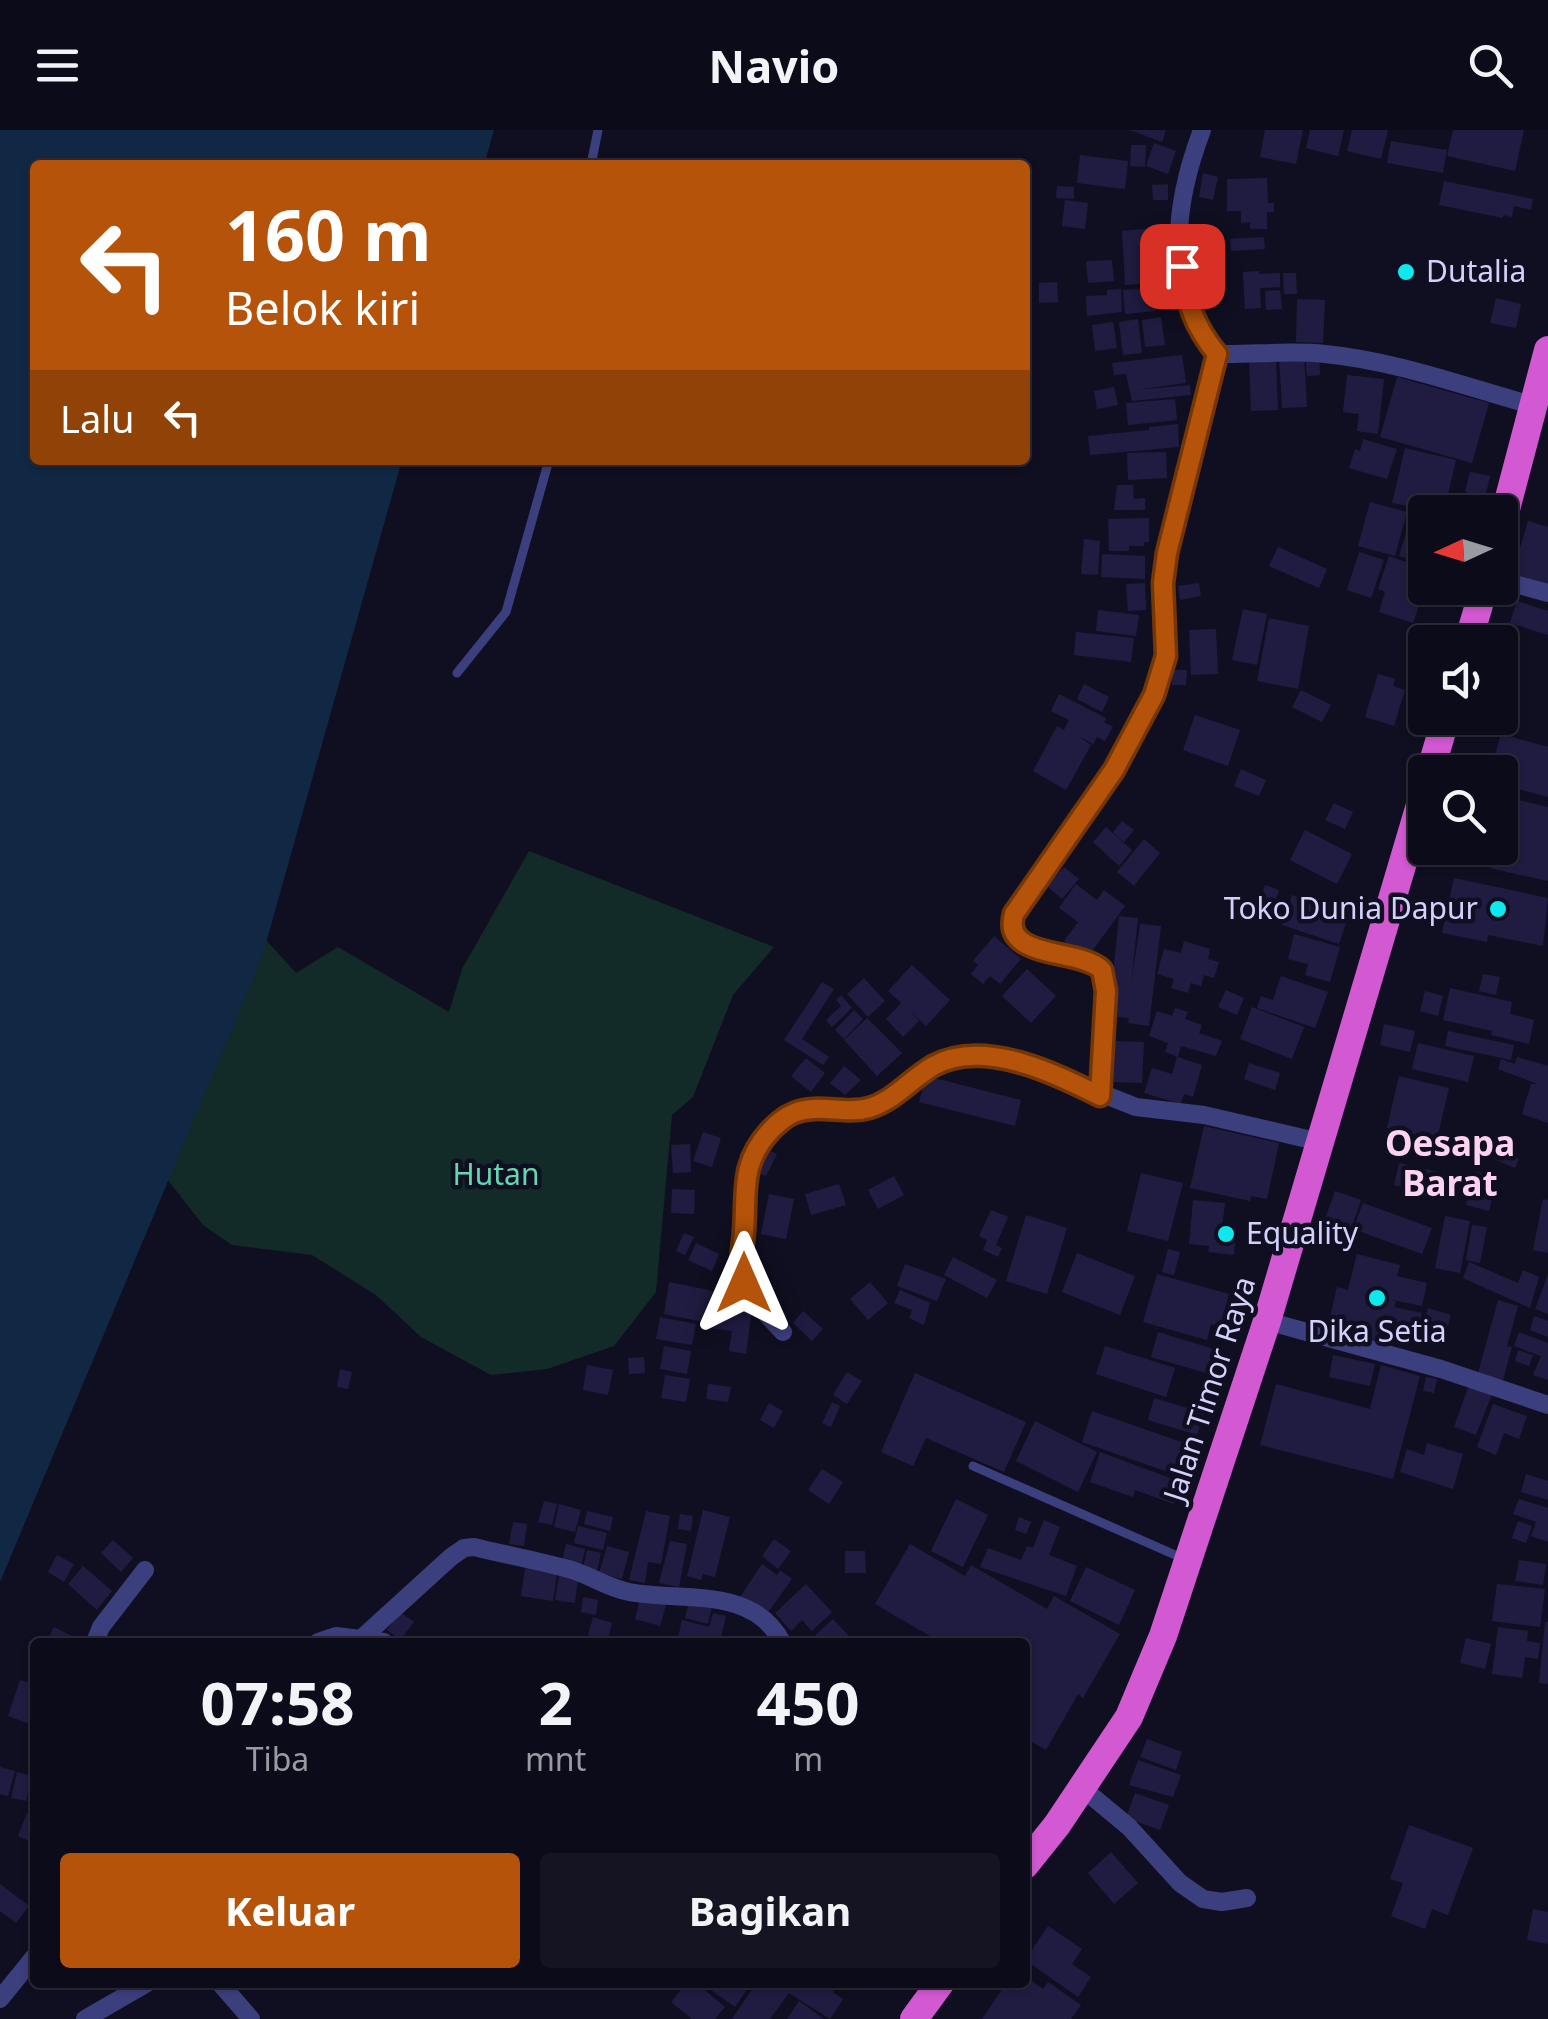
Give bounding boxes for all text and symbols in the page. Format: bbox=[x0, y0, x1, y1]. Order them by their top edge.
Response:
text: Navio bbox=[709, 35, 839, 96]
icon: menu bbox=[30, 38, 85, 93]
icon: search bbox=[1463, 38, 1518, 93]
text: 160 m bbox=[225, 186, 432, 282]
icon: left bbox=[60, 200, 190, 330]
pin bbox=[1140, 224, 1225, 309]
icon: arrive bbox=[1155, 239, 1210, 294]
place label: Dutalia bbox=[1426, 250, 1526, 291]
marker: Dutalia bbox=[1395, 261, 1417, 283]
text: Belok kiri bbox=[225, 277, 420, 338]
icon: left bbox=[155, 390, 210, 445]
text: Lalu bbox=[60, 392, 135, 444]
north arrow bbox=[1408, 495, 1518, 605]
map controls bbox=[1408, 495, 1518, 865]
button: sound bbox=[1408, 625, 1518, 735]
button: search bbox=[1408, 755, 1518, 865]
place label: Toko Dunia Dapur bbox=[1224, 887, 1478, 928]
marker: Toko Dunia Dapur bbox=[1487, 898, 1509, 920]
district label: Oesapa Barat bbox=[1385, 1119, 1515, 1206]
park label: Hutan bbox=[453, 1153, 539, 1194]
place label: Equality bbox=[1246, 1212, 1359, 1253]
marker: Equality bbox=[1215, 1223, 1237, 1245]
position arrow bbox=[692, 1231, 796, 1335]
street label: Jalan Timor Raya bbox=[1152, 1271, 1264, 1509]
marker: Dika Setia bbox=[1366, 1287, 1388, 1309]
place label: Dika Setia bbox=[1307, 1310, 1447, 1351]
text: 07:58 bbox=[200, 1661, 355, 1743]
text: 2 bbox=[538, 1661, 573, 1743]
text: 450 bbox=[757, 1661, 860, 1743]
text: Tiba bbox=[246, 1737, 309, 1780]
text: mnt bbox=[525, 1737, 586, 1780]
text: m bbox=[793, 1737, 823, 1780]
button: Keluar bbox=[60, 1853, 520, 1968]
button: Bagikan bbox=[540, 1853, 1000, 1968]

